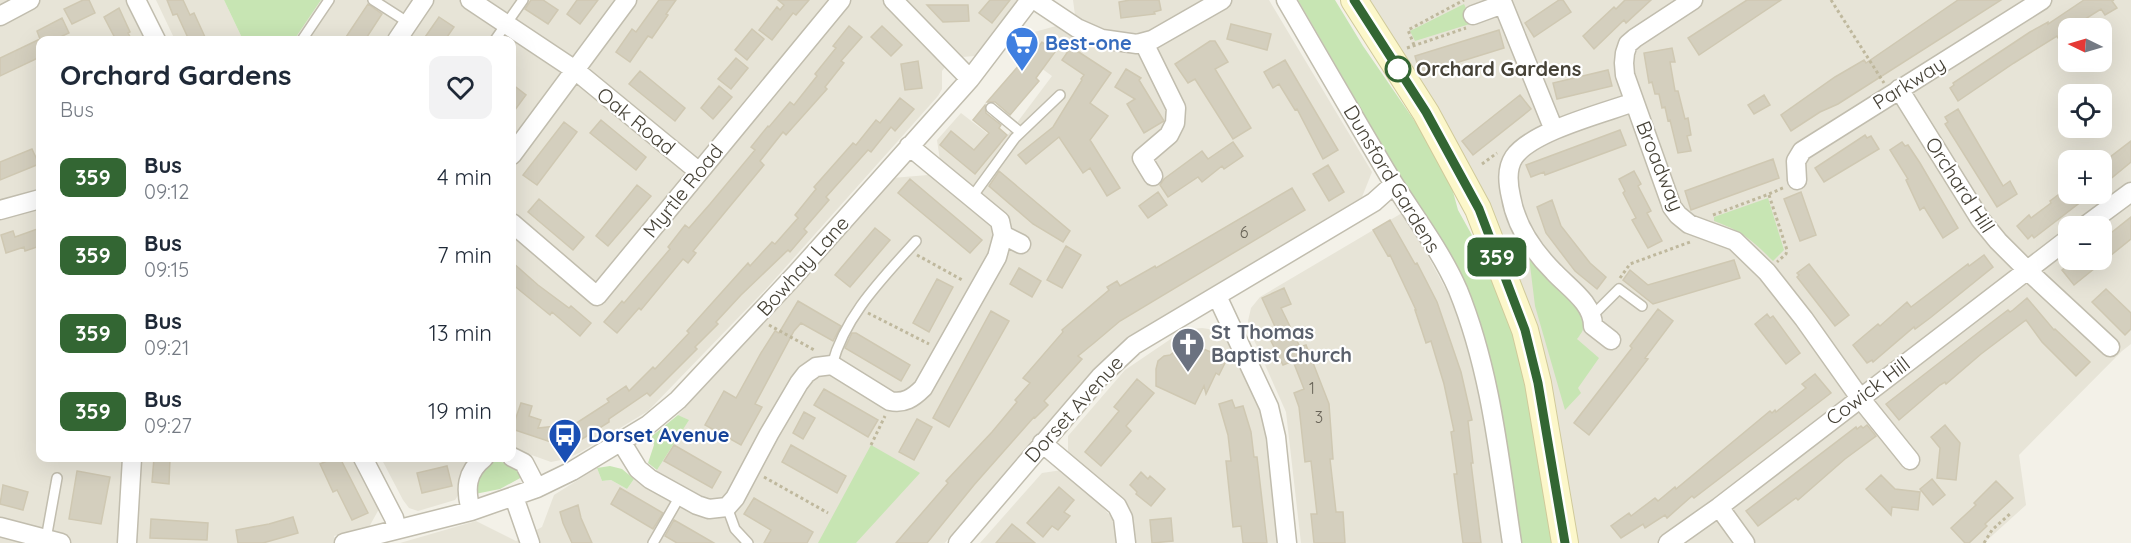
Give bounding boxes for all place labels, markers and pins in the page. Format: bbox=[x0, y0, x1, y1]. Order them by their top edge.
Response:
supermarket icon: Best-one bbox=[1004, 25, 1040, 72]
place label: Best-one bbox=[1045, 30, 1132, 55]
marker: Orchard Gardens bbox=[1385, 56, 1411, 82]
place label: Orchard Gardens bbox=[1416, 56, 1581, 81]
place label: St Thomas Baptist Church bbox=[1211, 319, 1352, 367]
church icon: St Thomas Baptist Church bbox=[1170, 326, 1206, 373]
bus stop icon: Dorset Avenue bbox=[547, 417, 583, 464]
place label: Dorset Avenue bbox=[588, 422, 729, 447]

